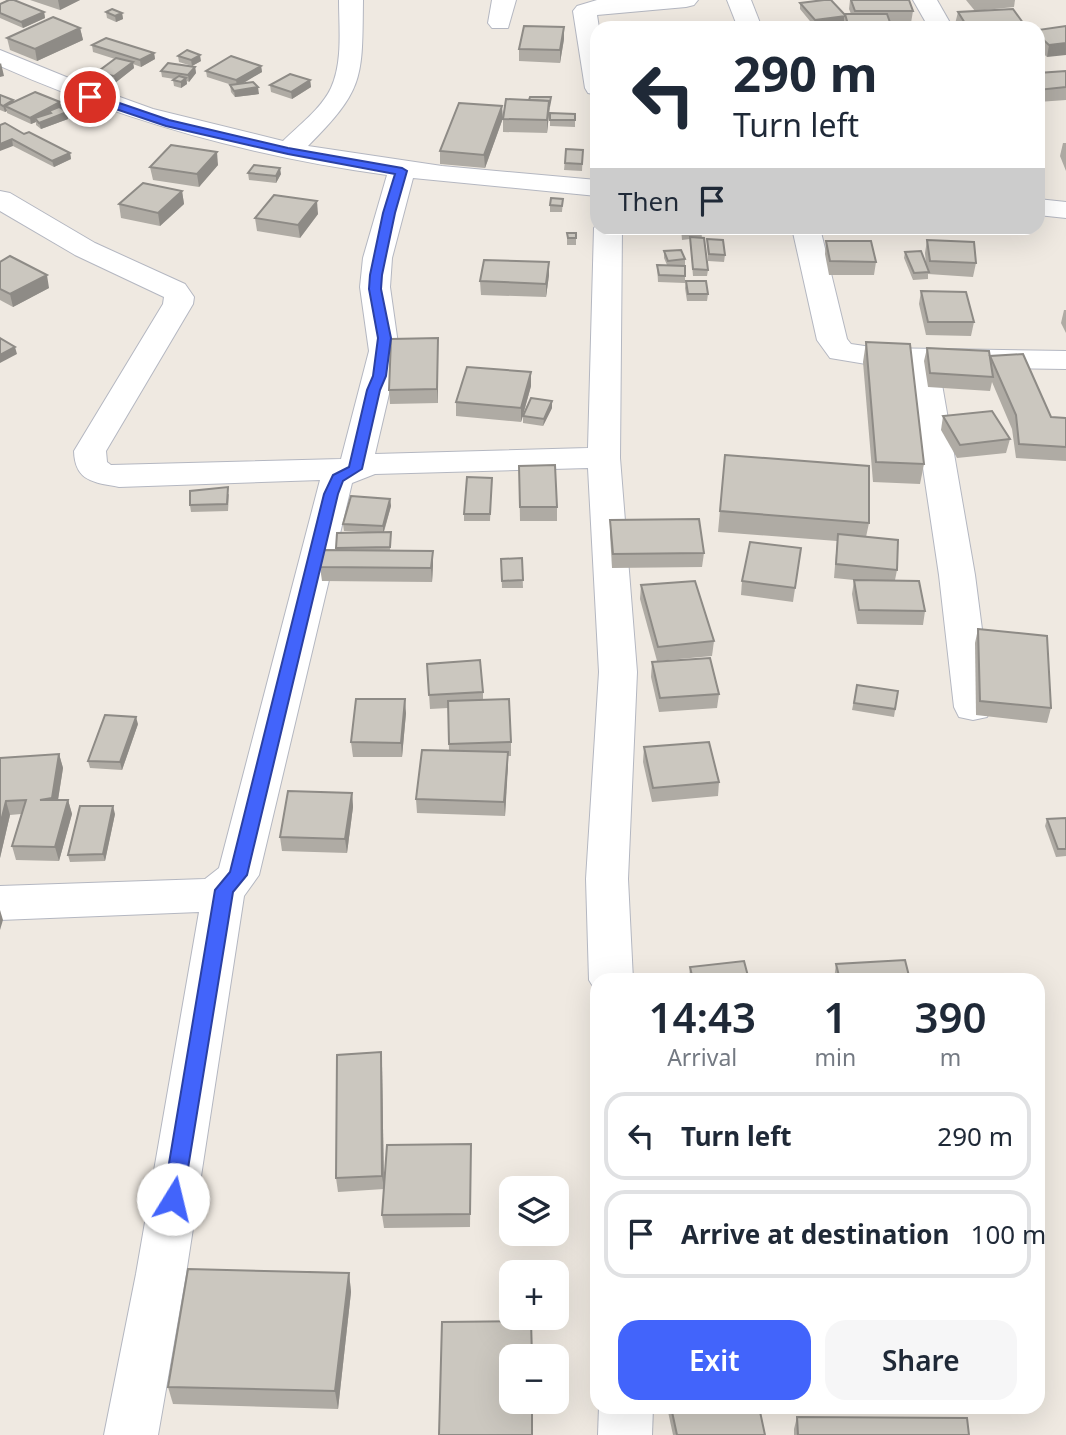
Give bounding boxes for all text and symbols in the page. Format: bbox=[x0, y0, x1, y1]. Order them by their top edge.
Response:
text: 290 m bbox=[733, 40, 878, 106]
icon: left bbox=[618, 49, 709, 140]
pin bbox=[60, 67, 120, 127]
icon: arrive bbox=[71, 78, 109, 116]
text: Turn left bbox=[733, 103, 859, 146]
icon: arrive bbox=[693, 182, 731, 220]
text: Then bbox=[618, 183, 679, 219]
text: 14:43 bbox=[648, 988, 756, 1045]
text: 1 bbox=[823, 988, 847, 1045]
text: 390 bbox=[915, 988, 987, 1045]
text: Arrival bbox=[667, 1041, 737, 1073]
text: min bbox=[814, 1041, 856, 1073]
text: m bbox=[940, 1041, 961, 1073]
icon: left bbox=[622, 1117, 660, 1155]
text: Turn left bbox=[681, 1118, 792, 1154]
text: 290 m bbox=[937, 1118, 1013, 1154]
position arrow bbox=[136, 1162, 210, 1236]
map controls bbox=[499, 1176, 569, 1414]
button: layers bbox=[499, 1176, 569, 1246]
icon: arrive bbox=[622, 1215, 660, 1253]
text: Arrive at destination bbox=[681, 1216, 950, 1252]
text: 100 m bbox=[971, 1216, 1046, 1252]
button: + bbox=[499, 1260, 569, 1330]
button: Exit bbox=[618, 1320, 811, 1400]
button: Share bbox=[825, 1320, 1017, 1400]
button: − bbox=[499, 1344, 569, 1414]

